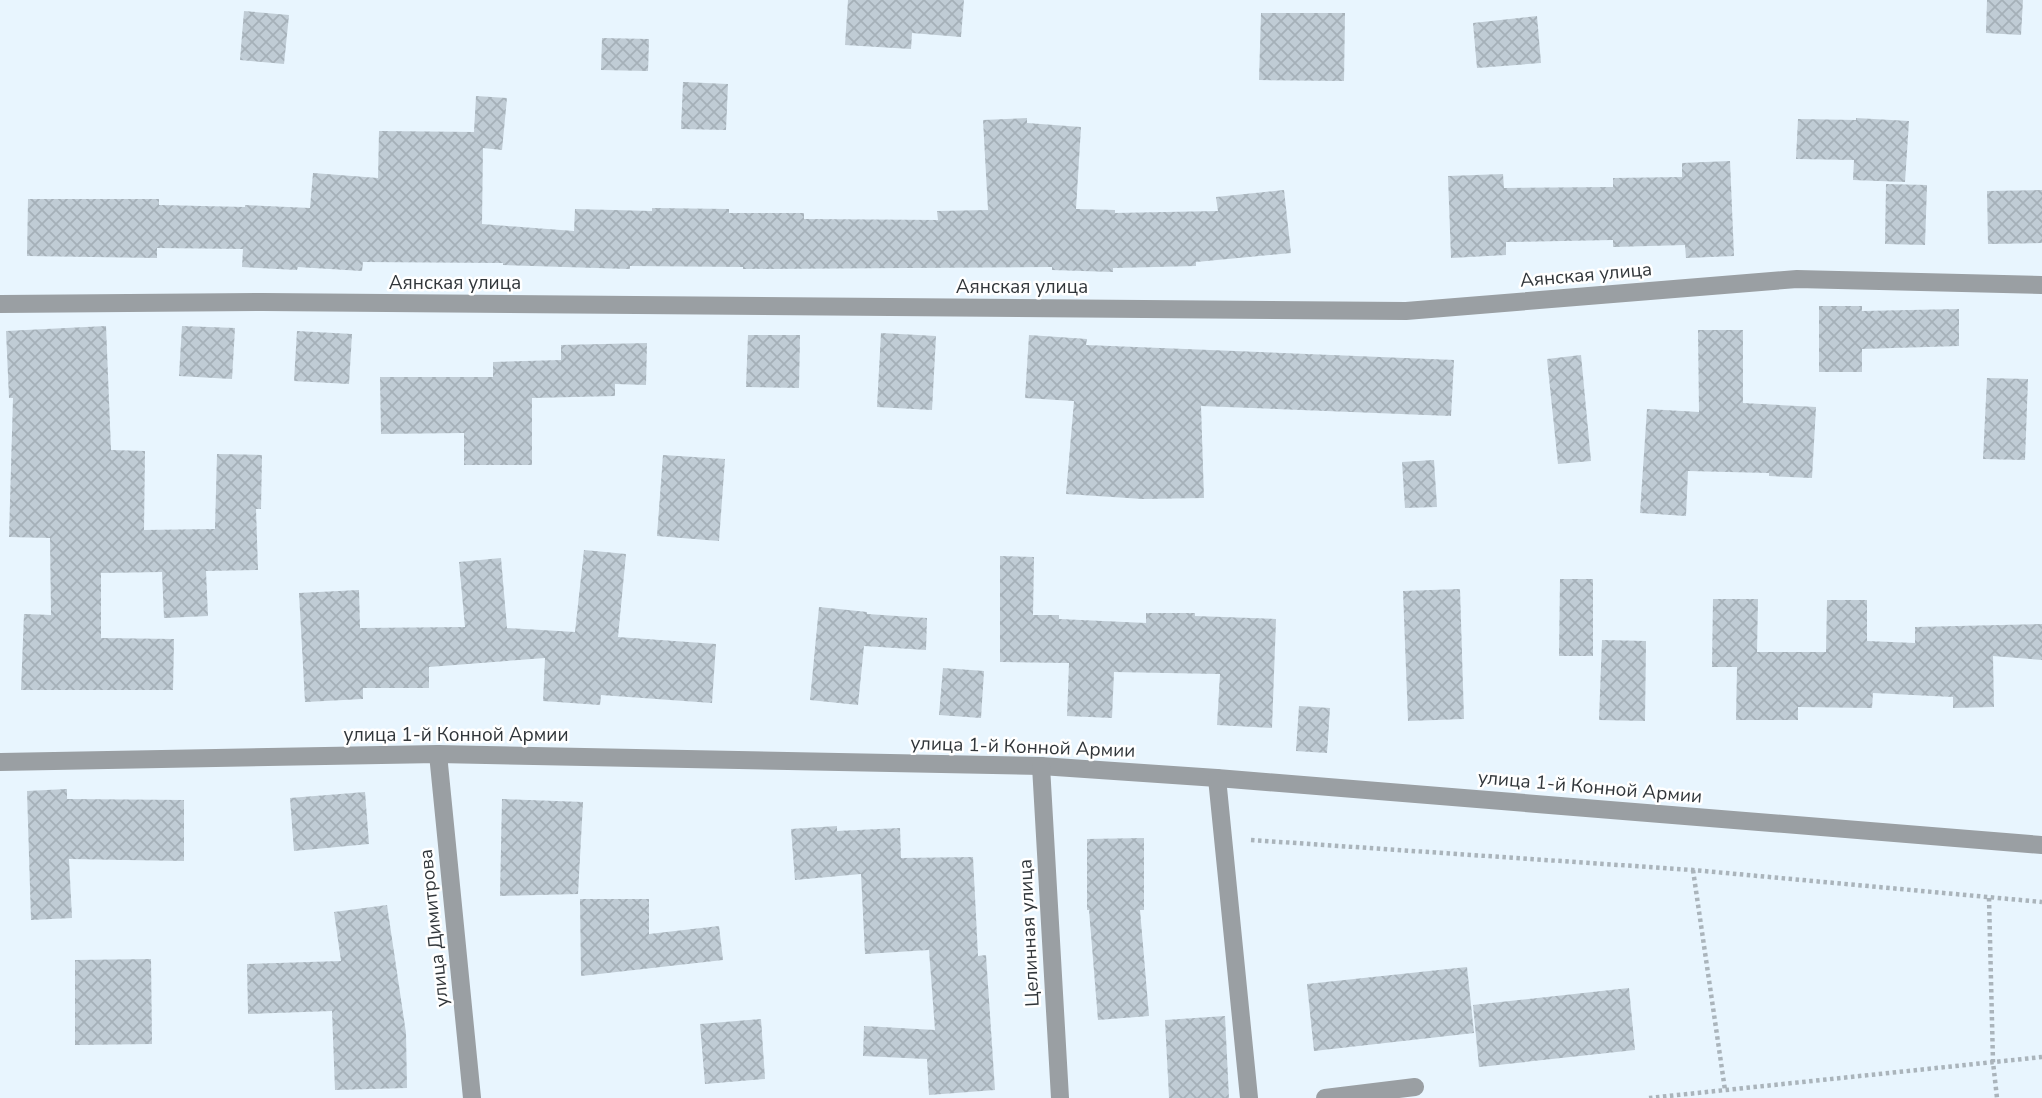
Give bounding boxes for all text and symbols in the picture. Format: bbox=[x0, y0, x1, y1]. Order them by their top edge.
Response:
street label: Аянская улица bbox=[1519, 256, 1653, 294]
street label: Аянская улица bbox=[389, 270, 521, 296]
street label: Аянская улица bbox=[956, 274, 1088, 300]
street label: улица 1-й Конной Армии bbox=[344, 722, 569, 748]
street label: улица 1-й Конной Армии bbox=[910, 730, 1136, 764]
street label: улица 1-й Конной Армии bbox=[1477, 764, 1703, 810]
street label: улица Димитрова bbox=[413, 848, 455, 1008]
street label: Целинная улица bbox=[1012, 858, 1046, 1008]

